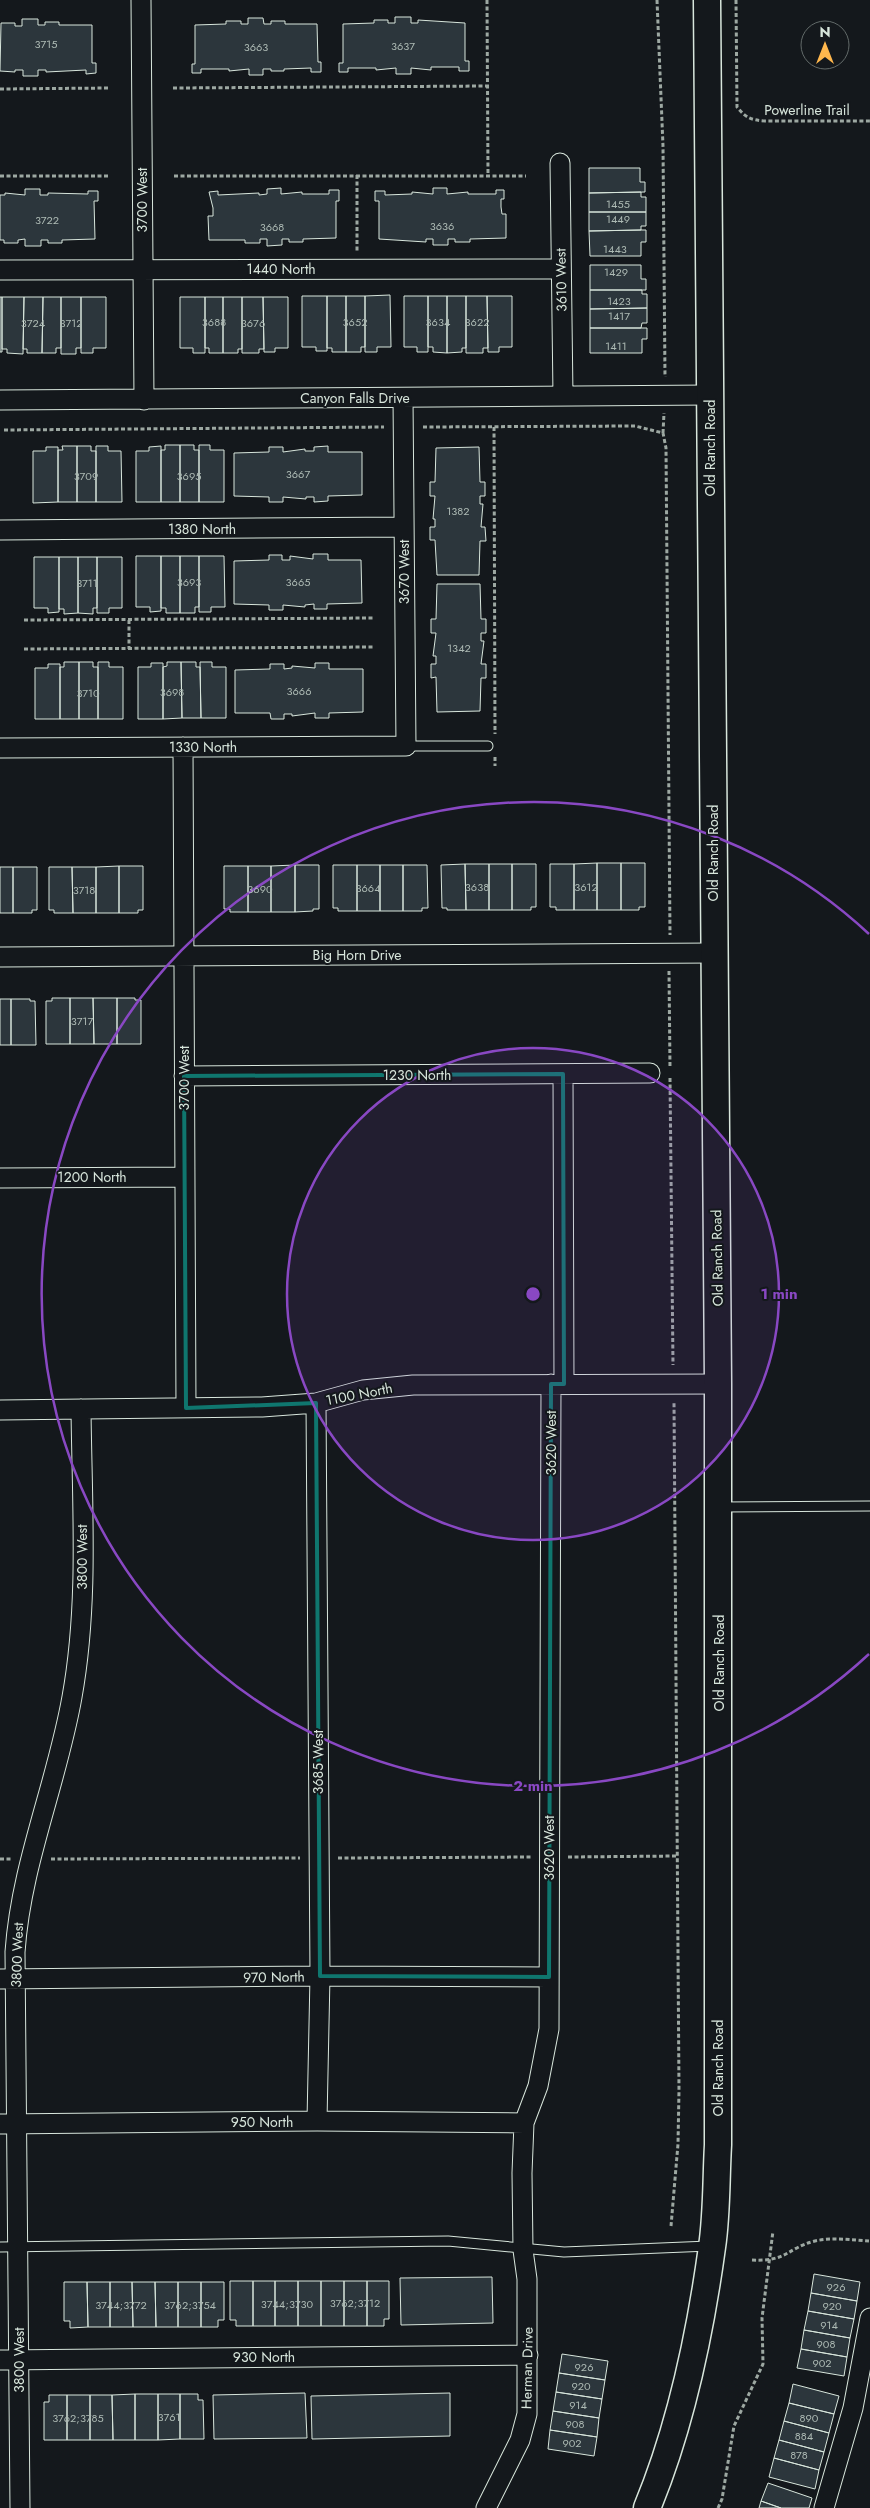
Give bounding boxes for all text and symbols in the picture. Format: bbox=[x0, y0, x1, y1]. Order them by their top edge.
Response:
north arrow bbox=[800, 20, 850, 70]
text: N bbox=[819, 22, 831, 42]
house number: 3715 bbox=[35, 36, 57, 52]
house number: 3637 bbox=[391, 38, 415, 54]
house number: 3663 bbox=[244, 39, 268, 55]
street label: Powerline Trail bbox=[764, 100, 850, 120]
street label: 3700 West bbox=[132, 167, 152, 232]
house number: 1455 bbox=[606, 196, 630, 212]
house number: 1449 bbox=[606, 211, 630, 227]
house number: 3722 bbox=[35, 212, 59, 228]
house number: 3636 bbox=[430, 218, 454, 234]
house number: 3668 bbox=[260, 219, 284, 235]
house number: 1443 bbox=[603, 241, 627, 257]
street label: 3610 West bbox=[550, 247, 572, 312]
street label: 1440 North bbox=[246, 259, 316, 279]
house number: 1429 bbox=[604, 264, 628, 280]
house number: 1423 bbox=[607, 293, 631, 309]
house number: 1417 bbox=[608, 308, 630, 324]
house number: 3688 bbox=[202, 314, 226, 330]
house number: 3652 bbox=[343, 314, 367, 330]
house number: 3634 bbox=[426, 314, 451, 330]
house number: 3622 bbox=[465, 314, 489, 330]
house number: 3724 bbox=[21, 315, 46, 331]
house number: 3712 bbox=[60, 315, 82, 331]
house number: 3676 bbox=[241, 315, 265, 331]
house number: 1411 bbox=[605, 338, 627, 354]
street label: Canyon Falls Drive bbox=[300, 388, 410, 408]
street label: Old Ranch Road bbox=[700, 400, 720, 496]
house number: 3667 bbox=[286, 466, 310, 482]
house number: 3709 bbox=[74, 468, 98, 484]
house number: 3695 bbox=[177, 468, 201, 484]
house number: 1382 bbox=[446, 503, 470, 519]
street label: 1380 North bbox=[168, 519, 236, 539]
street label: 3670 West bbox=[394, 539, 414, 604]
house number: 3693 bbox=[177, 574, 201, 590]
house number: 3665 bbox=[286, 574, 310, 590]
house number: 3711 bbox=[76, 575, 98, 591]
house number: 1342 bbox=[447, 640, 471, 656]
house number: 3666 bbox=[286, 683, 312, 699]
house number: 3698 bbox=[160, 684, 184, 700]
house number: 3710 bbox=[76, 685, 100, 701]
street label: 1330 North bbox=[169, 737, 237, 757]
street label: Old Ranch Road bbox=[703, 805, 723, 901]
house number: 3638 bbox=[465, 879, 489, 895]
house number: 3612 bbox=[574, 879, 598, 895]
house number: 3664 bbox=[355, 880, 381, 896]
house number: 3690 bbox=[247, 881, 273, 897]
house number: 3718 bbox=[73, 882, 95, 898]
street label: Big Horn Drive bbox=[313, 945, 401, 965]
house number: 3717 bbox=[71, 1013, 93, 1029]
street label: 3700 West bbox=[174, 1045, 194, 1110]
street label: 1230 North bbox=[383, 1065, 451, 1085]
street label: 1200 North bbox=[57, 1167, 127, 1187]
street label: Old Ranch Road bbox=[706, 1209, 728, 1307]
text: 1 min bbox=[760, 1283, 798, 1305]
centre of rings bbox=[524, 1285, 542, 1303]
street label: 1100 North bbox=[324, 1378, 394, 1410]
street label: 3620 West bbox=[541, 1410, 561, 1476]
street label: 3800 West bbox=[72, 1524, 92, 1590]
street label: Old Ranch Road bbox=[709, 1615, 729, 1711]
street label: 3685 West bbox=[308, 1729, 328, 1794]
text: 2 min bbox=[513, 1775, 553, 1797]
street label: 3620 West bbox=[539, 1815, 559, 1881]
street label: 3800 West bbox=[6, 1921, 28, 1988]
street label: 970 North bbox=[243, 1966, 305, 1988]
street label: Old Ranch Road bbox=[708, 2020, 728, 2116]
street label: 950 North bbox=[231, 2112, 293, 2132]
house number: 926 bbox=[827, 2279, 845, 2295]
house number: 3762;3712 bbox=[330, 2295, 380, 2311]
house number: 3744;3730 bbox=[261, 2296, 314, 2312]
house number: 3744;3772 bbox=[95, 2297, 147, 2313]
house number: 3762;3754 bbox=[164, 2297, 217, 2313]
house number: 920 bbox=[822, 2298, 842, 2314]
house number: 914 bbox=[820, 2317, 838, 2333]
street label: 3800 West bbox=[9, 2327, 29, 2393]
street label: Herman Drive bbox=[516, 2327, 538, 2409]
house number: 908 bbox=[817, 2336, 835, 2352]
street label: 930 North bbox=[233, 2347, 295, 2367]
house number: 902 bbox=[812, 2355, 832, 2371]
house number: 926 bbox=[575, 2359, 593, 2375]
house number: 920 bbox=[571, 2378, 591, 2394]
house number: 914 bbox=[569, 2397, 587, 2413]
house number: 3761 bbox=[158, 2409, 180, 2425]
house number: 3762;3785 bbox=[52, 2410, 104, 2426]
house number: 890 bbox=[800, 2410, 819, 2426]
house number: 908 bbox=[566, 2416, 584, 2432]
house number: 884 bbox=[795, 2428, 814, 2444]
house number: 902 bbox=[562, 2435, 582, 2451]
house number: 878 bbox=[790, 2447, 808, 2463]

